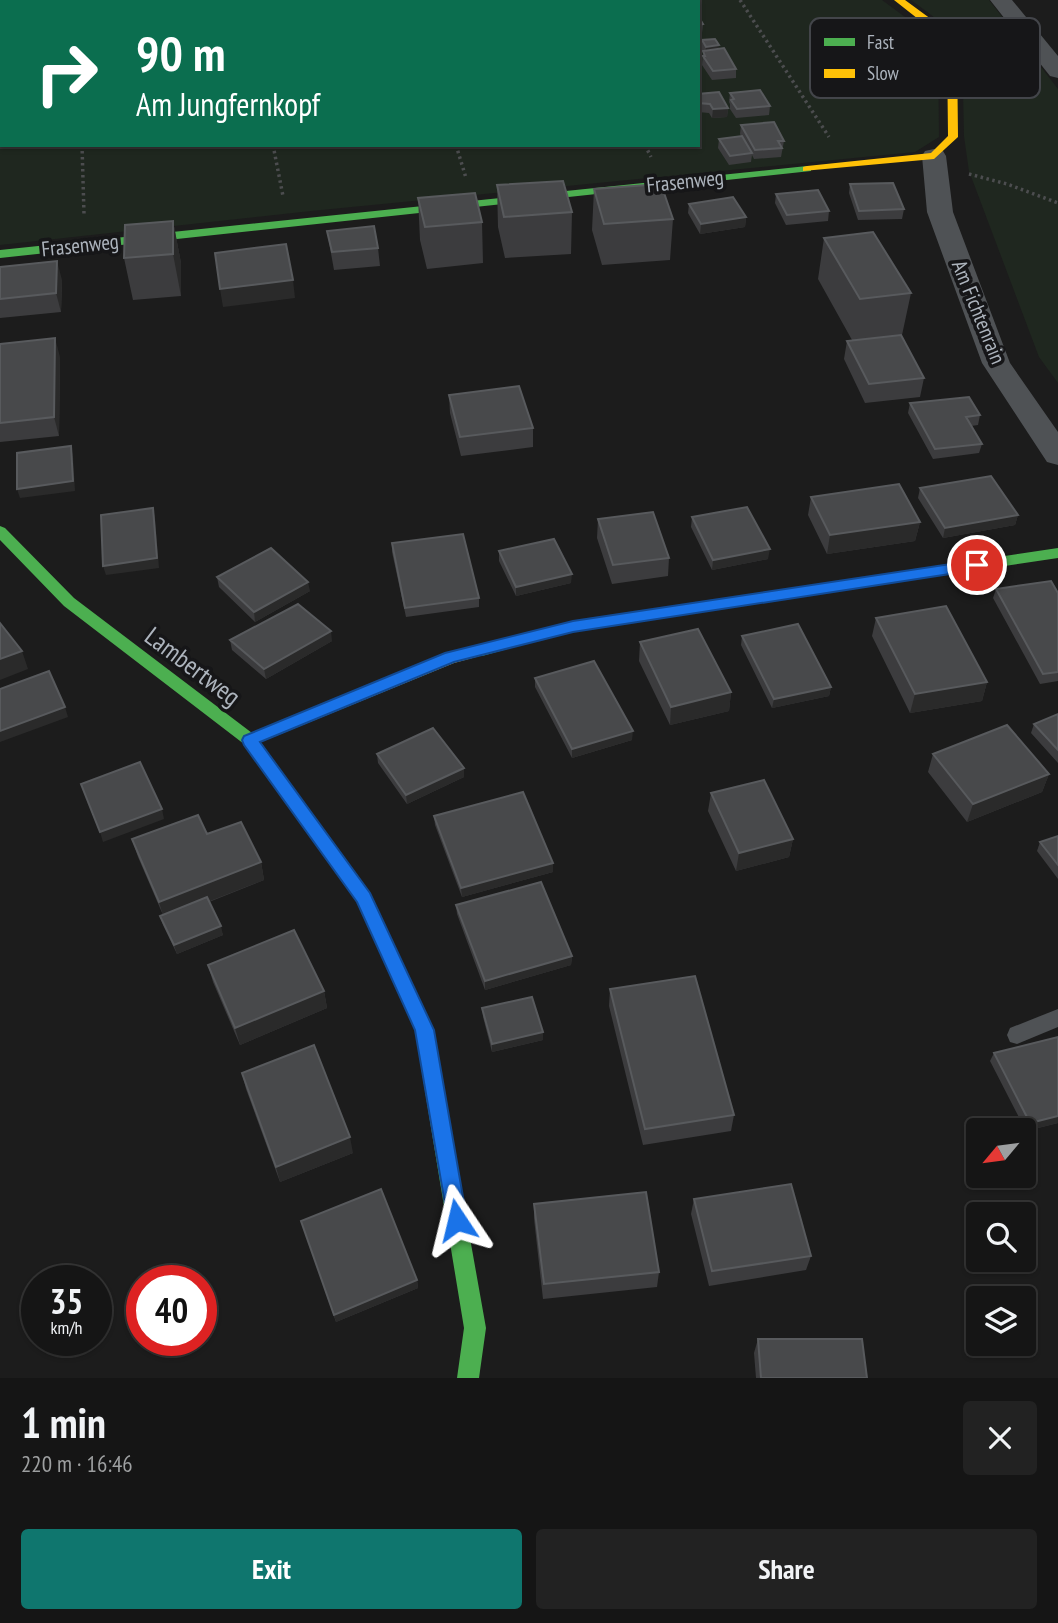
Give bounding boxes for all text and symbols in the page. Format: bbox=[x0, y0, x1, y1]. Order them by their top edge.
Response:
legend bbox=[810, 18, 1040, 98]
text: 90 m bbox=[136, 21, 225, 85]
icon: right bbox=[21, 28, 112, 119]
text: Fast bbox=[867, 30, 895, 54]
text: Slow bbox=[867, 61, 900, 85]
text: Am Jungfernkopf bbox=[136, 83, 320, 125]
street label: Frasenweg bbox=[645, 164, 725, 198]
street label: Frasenweg bbox=[40, 228, 120, 262]
street label: Am Fichtenrain bbox=[946, 256, 1012, 368]
pin bbox=[947, 535, 1007, 595]
icon: arrive bbox=[958, 546, 996, 584]
street label: Lambertweg bbox=[139, 619, 247, 713]
north arrow bbox=[966, 1118, 1036, 1188]
map controls bbox=[966, 1118, 1036, 1356]
position arrow bbox=[420, 1183, 494, 1257]
button: search bbox=[966, 1202, 1036, 1272]
speed limit sign: 40 bbox=[126, 1265, 217, 1356]
text: 35 bbox=[50, 1278, 83, 1324]
button: layers bbox=[966, 1286, 1036, 1356]
text: km/h bbox=[51, 1316, 82, 1339]
text: 1 min bbox=[21, 1395, 106, 1450]
button: close bbox=[963, 1401, 1037, 1475]
text: 220 m · 16:46 bbox=[21, 1449, 133, 1478]
button: Exit bbox=[21, 1529, 522, 1609]
button: Share bbox=[536, 1529, 1037, 1609]

